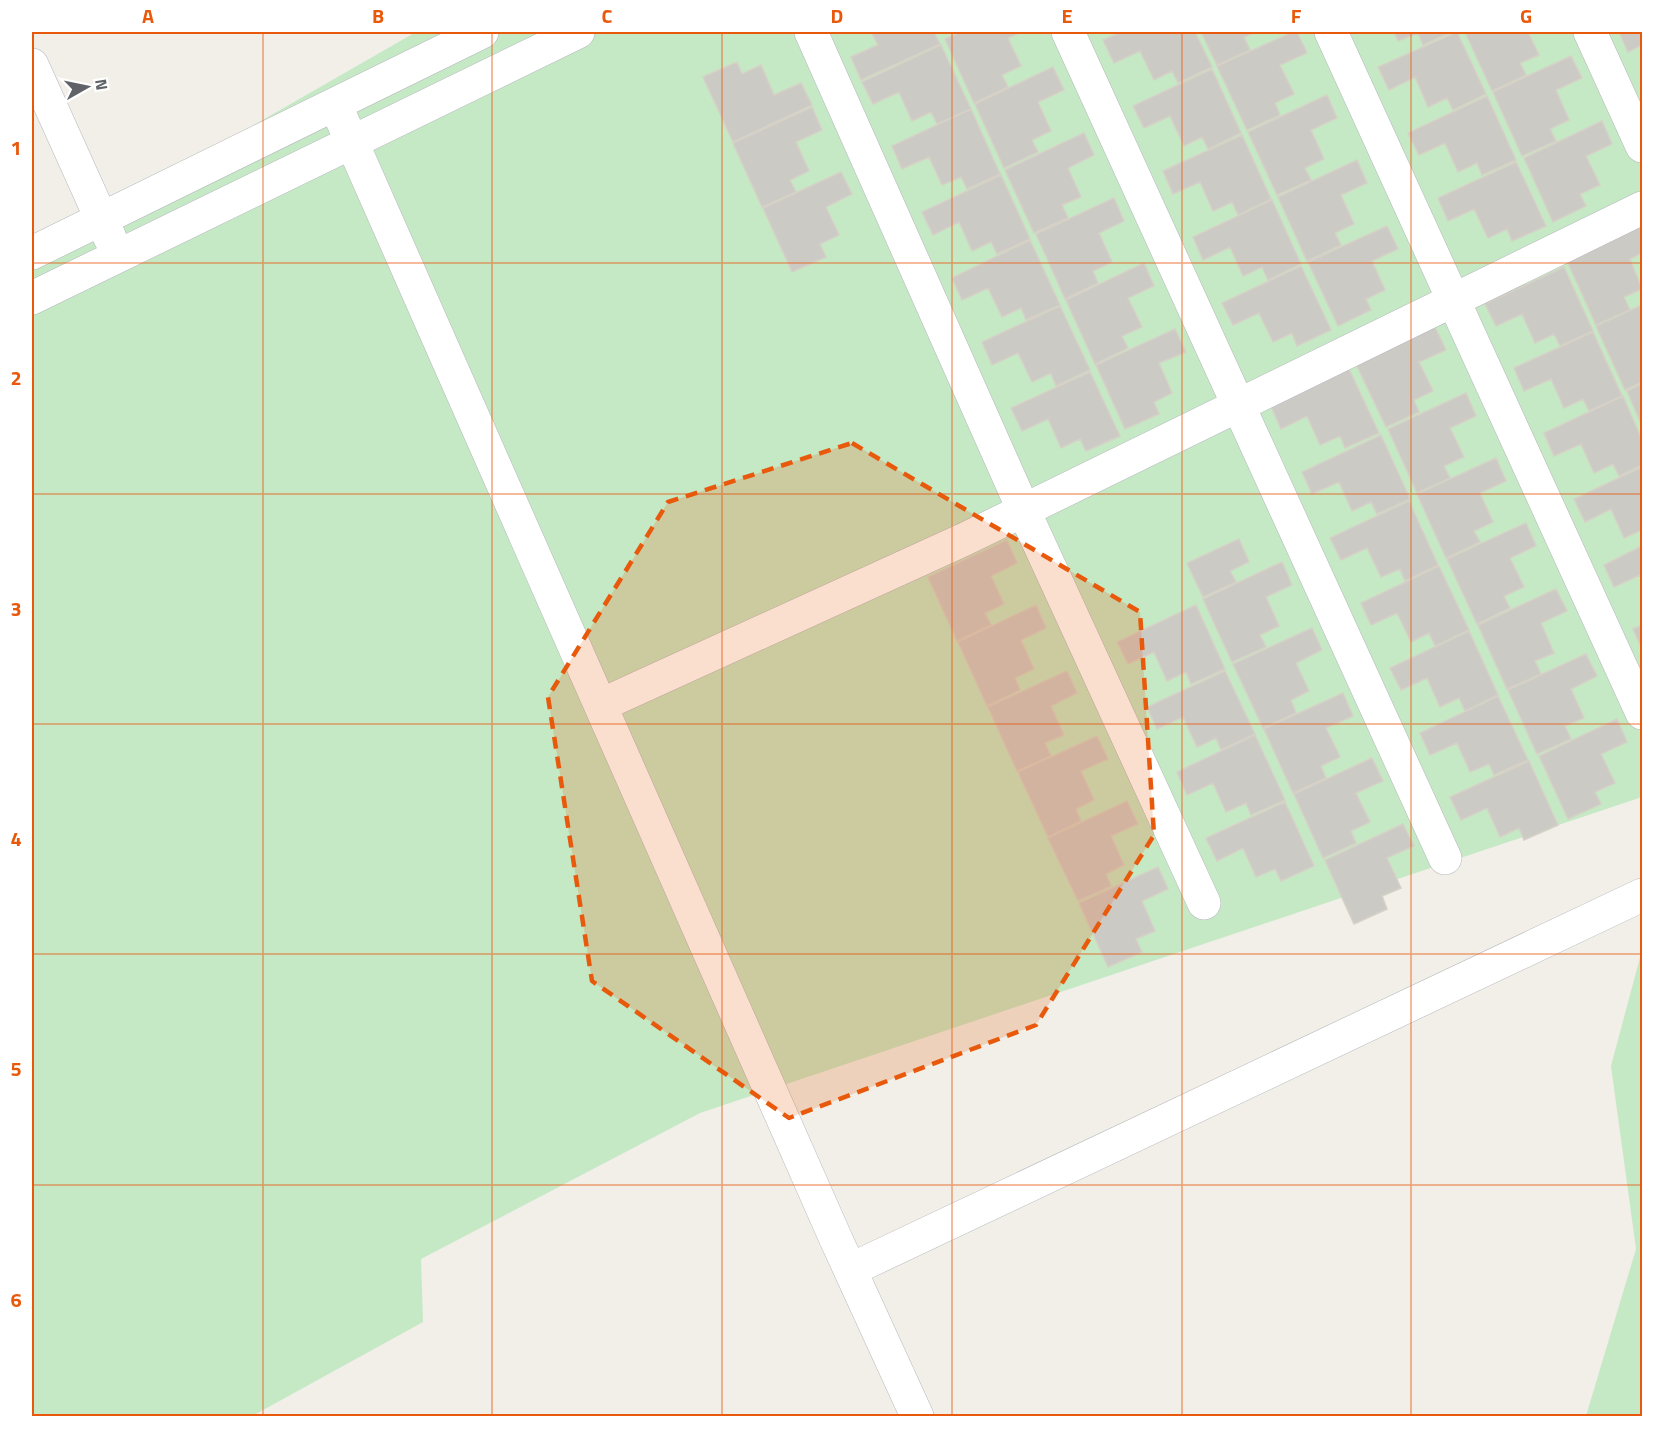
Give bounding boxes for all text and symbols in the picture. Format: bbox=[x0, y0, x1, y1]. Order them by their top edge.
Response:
text: A bbox=[142, 0, 154, 31]
text: B bbox=[372, 0, 384, 31]
text: C bbox=[602, 0, 613, 31]
text: D bbox=[831, 0, 843, 31]
text: E bbox=[1061, 0, 1073, 31]
text: F bbox=[1291, 0, 1302, 31]
text: G bbox=[1520, 0, 1532, 31]
north arrow bbox=[57, 57, 117, 117]
text: N bbox=[89, 77, 115, 92]
text: 1 bbox=[10, 132, 22, 163]
text: 2 bbox=[10, 362, 22, 393]
text: 3 bbox=[10, 593, 22, 624]
text: 4 bbox=[10, 823, 22, 854]
text: 5 bbox=[10, 1053, 22, 1084]
text: 6 bbox=[10, 1284, 22, 1315]

